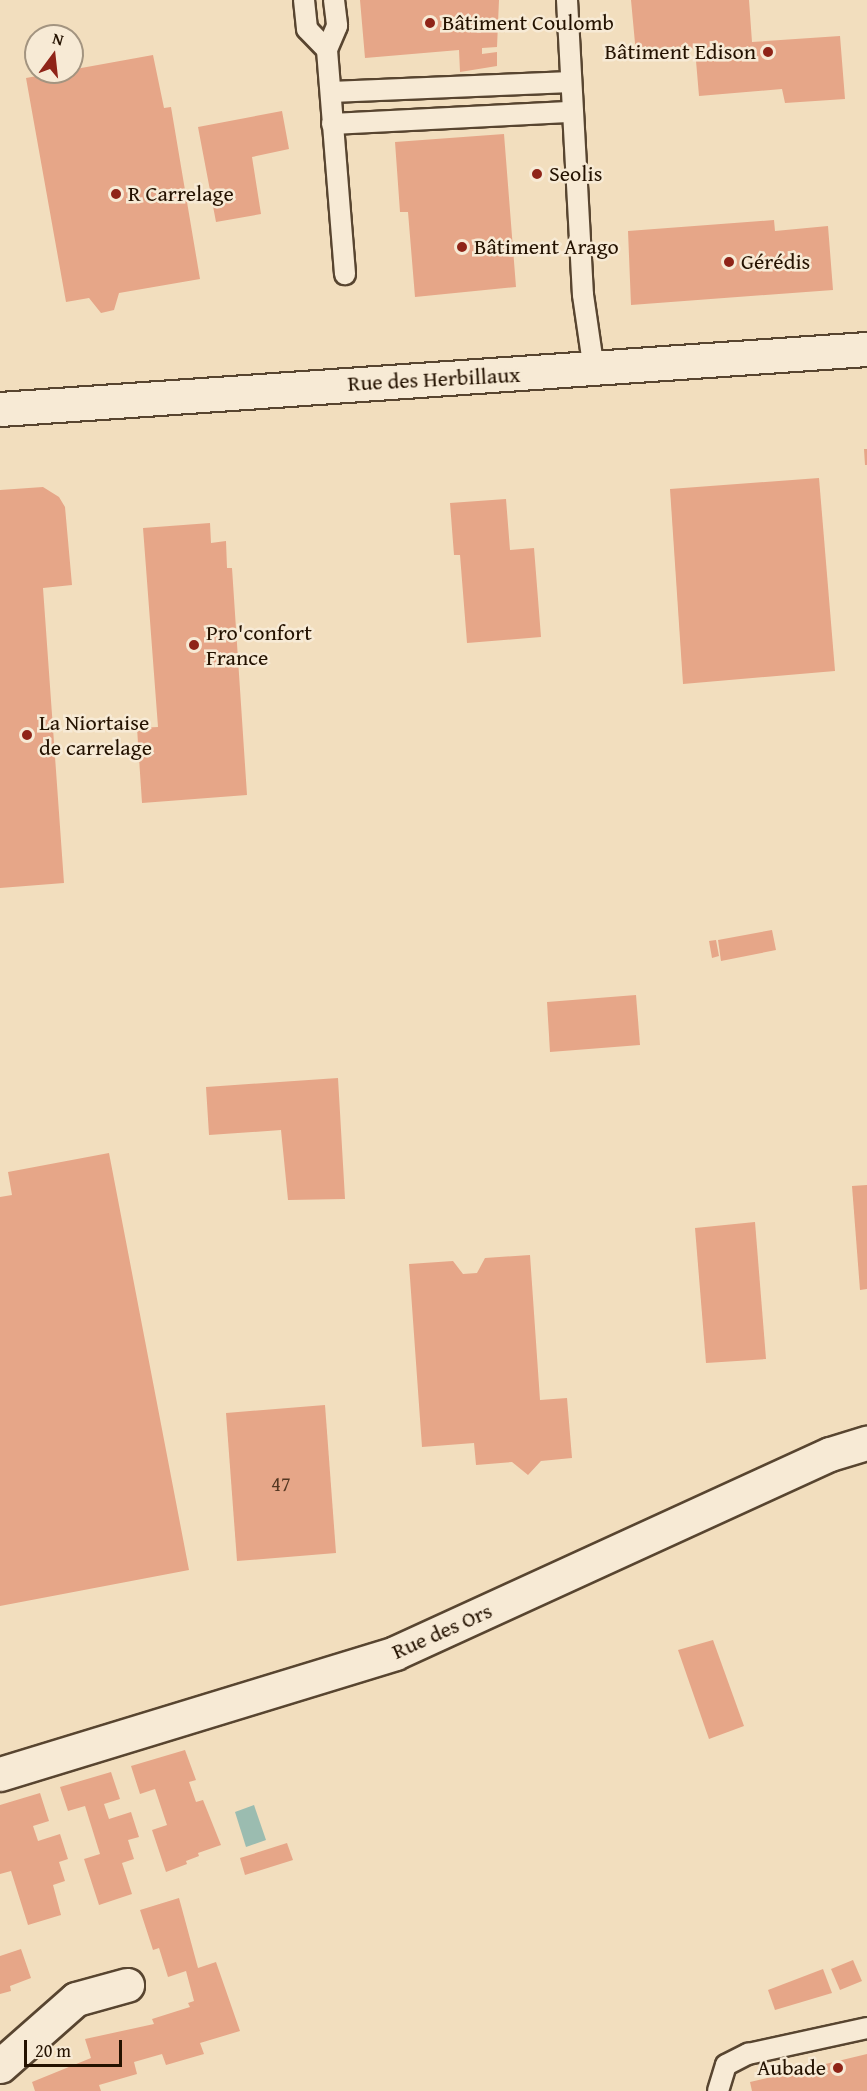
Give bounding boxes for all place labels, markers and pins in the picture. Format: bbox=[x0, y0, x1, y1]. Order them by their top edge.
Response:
place label: Bâtiment Coulomb bbox=[442, 10, 614, 36]
marker: Bâtiment Coulomb bbox=[423, 16, 437, 30]
place label: Bâtiment Edison bbox=[605, 39, 756, 65]
marker: Bâtiment Edison bbox=[761, 45, 775, 59]
place label: Seolis bbox=[549, 161, 602, 187]
marker: Seolis bbox=[530, 167, 544, 181]
place label: R Carrelage bbox=[128, 181, 234, 207]
marker: R Carrelage bbox=[109, 187, 123, 201]
place label: Bâtiment Arago bbox=[474, 234, 619, 260]
marker: Bâtiment Arago bbox=[455, 240, 469, 254]
place label: Gérédis bbox=[741, 249, 810, 275]
marker: Gérédis bbox=[722, 255, 736, 269]
place label: Pro'confort France bbox=[206, 619, 312, 670]
marker: Pro'confort France bbox=[187, 638, 201, 652]
place label: La Niortaise de carrelage bbox=[39, 709, 152, 760]
marker: La Niortaise de carrelage bbox=[20, 728, 34, 742]
place label: Aubade bbox=[757, 2055, 826, 2081]
marker: Aubade bbox=[831, 2061, 845, 2075]

